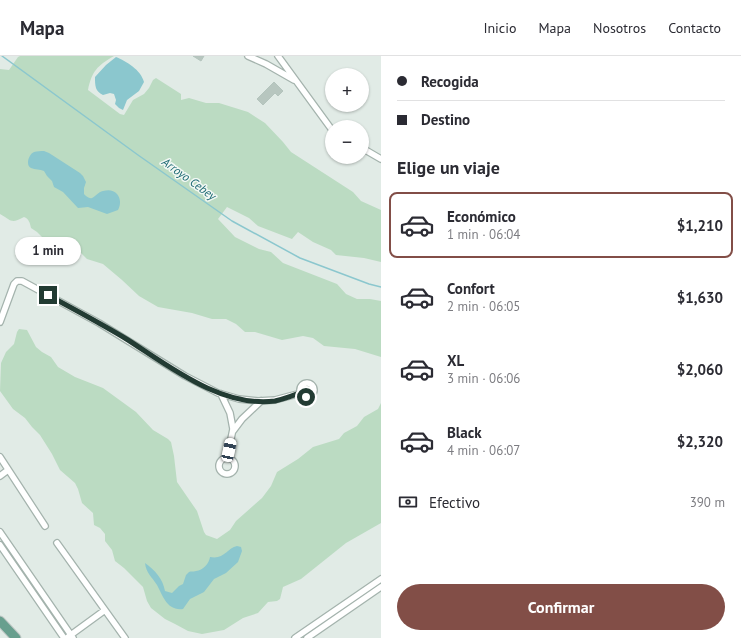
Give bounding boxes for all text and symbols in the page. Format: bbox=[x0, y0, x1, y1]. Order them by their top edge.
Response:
text: Mapa bbox=[20, 16, 64, 40]
text: Inicio bbox=[483, 19, 516, 37]
text: Mapa bbox=[538, 19, 571, 37]
text: Nosotros bbox=[593, 19, 646, 37]
text: Contacto bbox=[668, 19, 721, 37]
map controls bbox=[325, 68, 369, 164]
button: + bbox=[325, 68, 369, 112]
text: Recogida bbox=[421, 72, 479, 91]
text: Destino bbox=[421, 110, 470, 129]
button: − bbox=[325, 120, 369, 164]
water label: Arroyo Cebey bbox=[159, 153, 220, 204]
text: Elige un viaje bbox=[397, 156, 500, 179]
icon: car bbox=[399, 207, 435, 243]
text: Económico bbox=[447, 207, 516, 226]
text: $1,210 bbox=[677, 216, 723, 235]
text: 1 min · 06:04 bbox=[447, 226, 520, 243]
callout: 1 min bbox=[15, 237, 81, 265]
text: 1 min bbox=[32, 242, 64, 259]
icon: car bbox=[399, 279, 435, 315]
text: Confort bbox=[447, 279, 495, 298]
route end bbox=[39, 286, 57, 304]
text: $1,630 bbox=[677, 288, 723, 307]
text: 2 min · 06:05 bbox=[447, 298, 520, 315]
icon: car bbox=[399, 351, 435, 387]
text: XL bbox=[447, 351, 464, 370]
text: $2,060 bbox=[677, 360, 723, 379]
text: 3 min · 06:06 bbox=[447, 370, 520, 387]
route start bbox=[297, 388, 315, 406]
icon: car bbox=[399, 423, 435, 459]
text: Black bbox=[447, 423, 482, 442]
text: $2,320 bbox=[677, 432, 723, 451]
car bbox=[221, 437, 237, 463]
text: 4 min · 06:07 bbox=[447, 442, 520, 459]
icon: cash bbox=[397, 491, 419, 513]
text: Efectivo bbox=[429, 493, 480, 512]
text: 390 m bbox=[690, 494, 725, 511]
button: Confirmar bbox=[397, 584, 725, 630]

